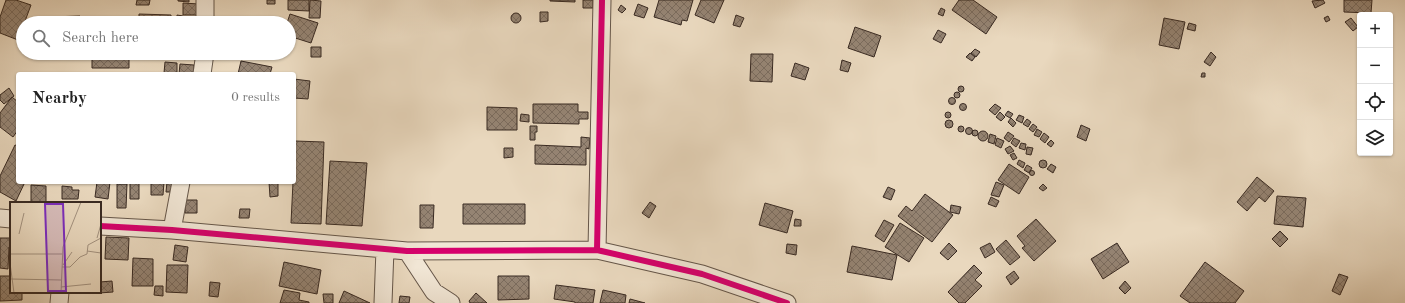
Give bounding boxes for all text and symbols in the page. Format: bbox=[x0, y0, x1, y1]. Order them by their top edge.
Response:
map controls bbox=[1357, 12, 1393, 156]
button: + bbox=[1357, 12, 1393, 48]
search box bbox=[16, 16, 296, 60]
icon: search bbox=[30, 27, 52, 49]
text: Search here bbox=[62, 31, 139, 46]
button: − bbox=[1357, 48, 1393, 84]
button: locate bbox=[1357, 84, 1393, 120]
text: Nearby bbox=[32, 90, 87, 107]
text: 0 results bbox=[231, 91, 280, 104]
button: layers bbox=[1357, 120, 1393, 156]
inset map bbox=[10, 202, 101, 293]

